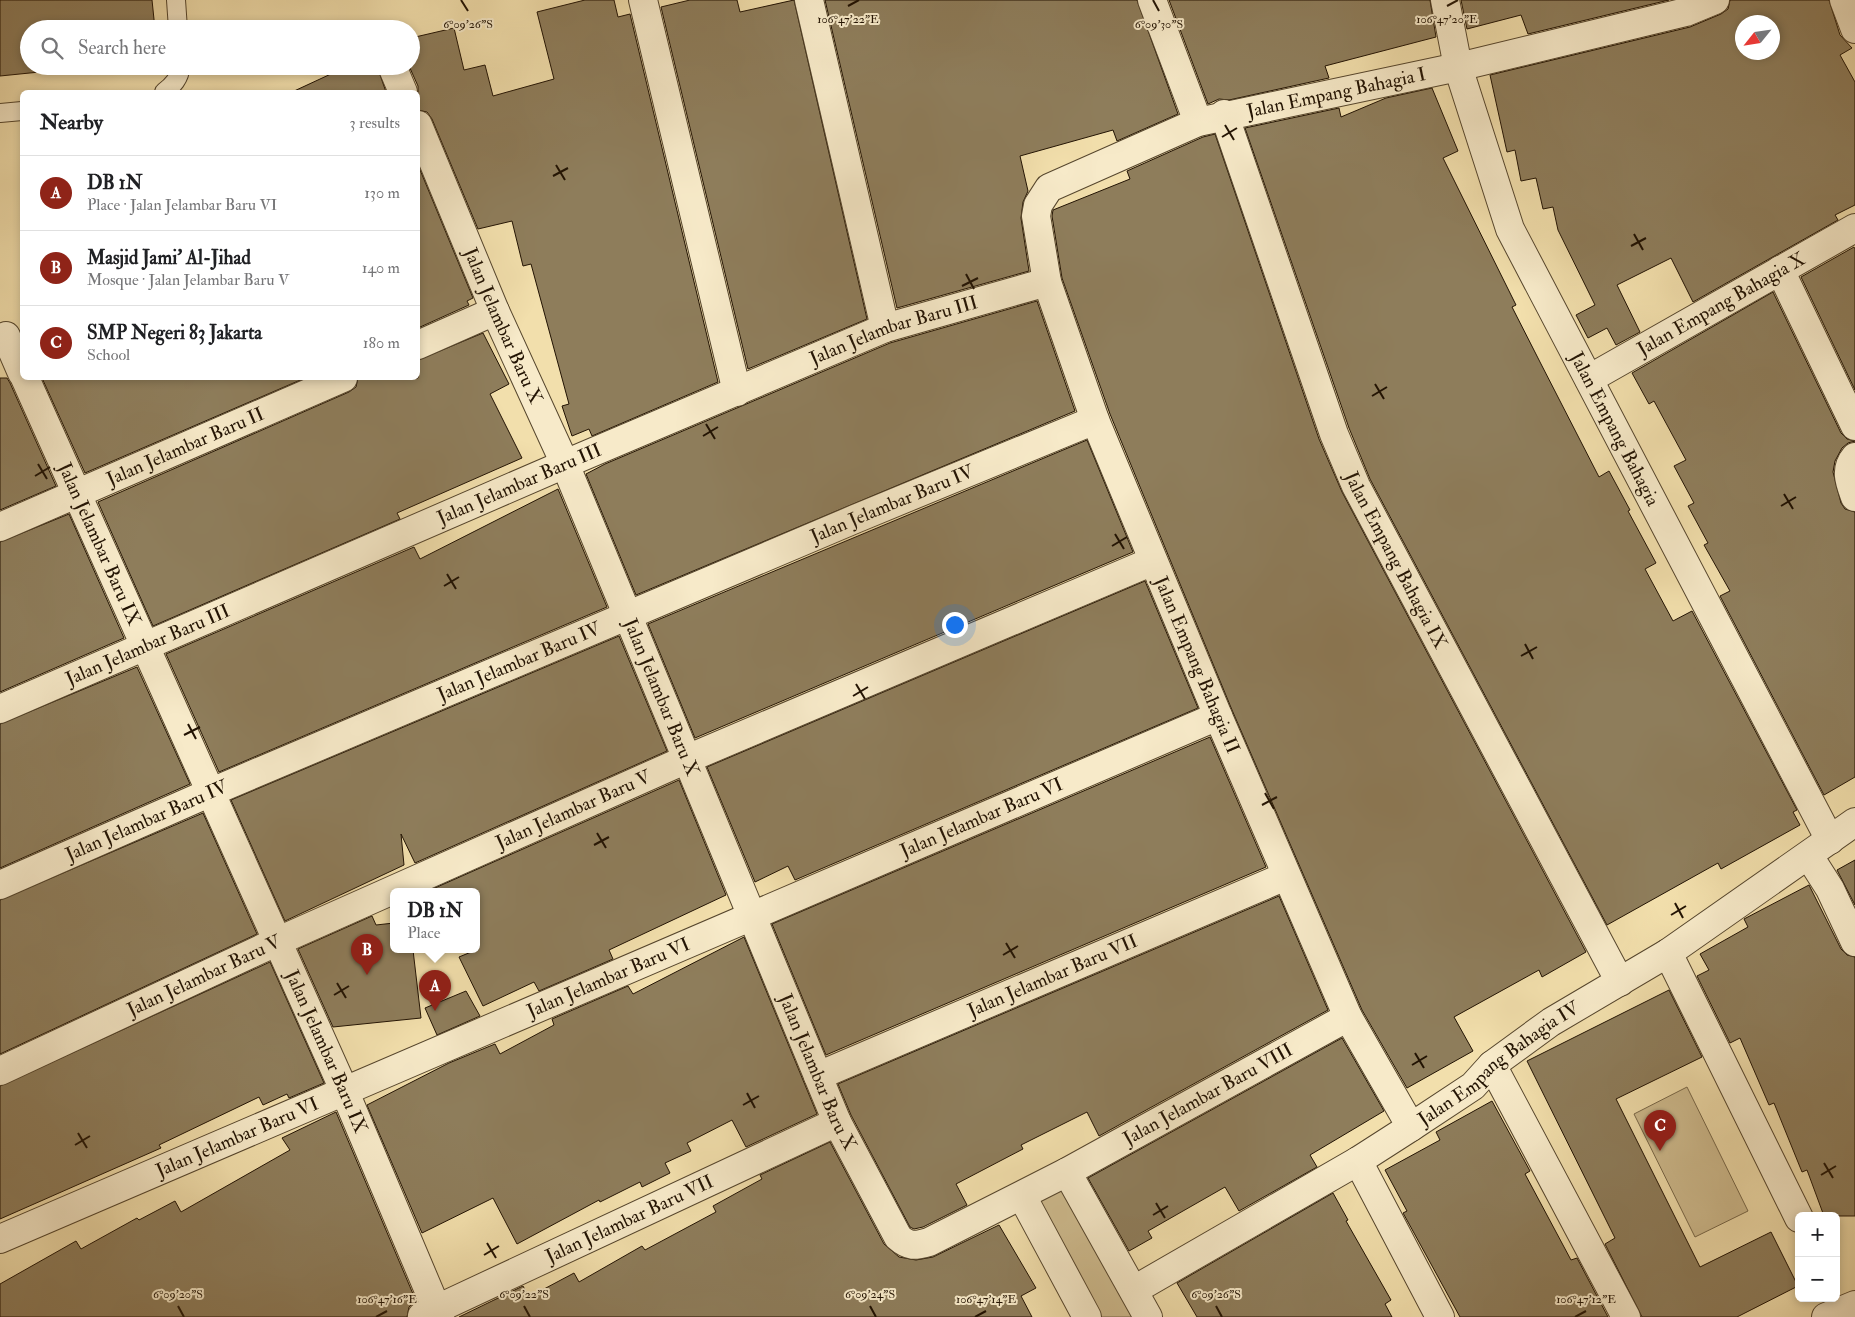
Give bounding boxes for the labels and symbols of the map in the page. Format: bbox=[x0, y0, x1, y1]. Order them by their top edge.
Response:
text: 106°47'22"E bbox=[817, 12, 879, 27]
text: 106°47'20"E bbox=[1416, 12, 1478, 27]
north arrow bbox=[1735, 15, 1780, 60]
text: 6°09'26"S bbox=[443, 17, 493, 32]
text: 6°09'30"S bbox=[1135, 17, 1183, 32]
street label: Jalan Empang Bahagia I bbox=[1244, 62, 1428, 124]
street label: Jalan Jelambar Baru X bbox=[458, 243, 548, 408]
street label: Jalan Empang Bahagia X bbox=[1632, 247, 1810, 362]
street label: Jalan Jelambar Baru III bbox=[805, 290, 980, 371]
street label: Jalan Empang Bahagia bbox=[1564, 347, 1665, 510]
street label: Jalan Jelambar Baru II bbox=[102, 402, 268, 492]
street label: Jalan Jelambar Baru III bbox=[433, 438, 605, 530]
street label: Jalan Jelambar Baru IX bbox=[52, 458, 146, 630]
street label: Jalan Jelambar Baru IV bbox=[806, 459, 978, 549]
street label: Jalan Empang Bahagia IX bbox=[1339, 467, 1453, 653]
street label: Jalan Empang Bahagia II bbox=[1148, 572, 1245, 758]
street label: Jalan Jelambar Baru III bbox=[61, 599, 234, 692]
your location bbox=[942, 612, 968, 638]
street label: Jalan Jelambar Baru X bbox=[618, 614, 705, 780]
street label: Jalan Jelambar Baru IV bbox=[433, 616, 605, 707]
street label: Jalan Jelambar Baru V bbox=[491, 764, 655, 855]
street label: Jalan Jelambar Baru VI bbox=[895, 772, 1066, 864]
street label: Jalan Jelambar Baru IV bbox=[61, 774, 232, 867]
street label: Jalan Jelambar Baru V bbox=[122, 929, 285, 1022]
street label: Jalan Jelambar Baru VII bbox=[963, 929, 1141, 1023]
street label: Jalan Jelambar Baru VI bbox=[522, 932, 693, 1024]
pin: B bbox=[351, 934, 383, 975]
street label: Jalan Jelambar Baru IX bbox=[279, 965, 373, 1137]
pin: A bbox=[419, 970, 451, 1011]
street label: Jalan Jelambar Baru X bbox=[773, 989, 862, 1155]
street label: Jalan Empang Bahagia IV bbox=[1412, 996, 1584, 1132]
street label: Jalan Jelambar Baru VIII bbox=[1118, 1038, 1297, 1151]
street label: Jalan Jelambar Baru VI bbox=[151, 1092, 322, 1183]
pin: C bbox=[1644, 1110, 1676, 1151]
street label: Jalan Jelambar Baru VII bbox=[541, 1170, 717, 1269]
text: 6°09'20"S bbox=[153, 1287, 203, 1302]
text: 6°09'22"S bbox=[499, 1287, 549, 1302]
text: 6°09'24"S bbox=[845, 1287, 895, 1302]
text: 6°09'26"S bbox=[1191, 1287, 1241, 1302]
text: 106°47'16"E bbox=[357, 1292, 417, 1307]
text: 106°47'14"E bbox=[956, 1292, 1016, 1307]
text: 106°47'12"E bbox=[1556, 1292, 1616, 1307]

